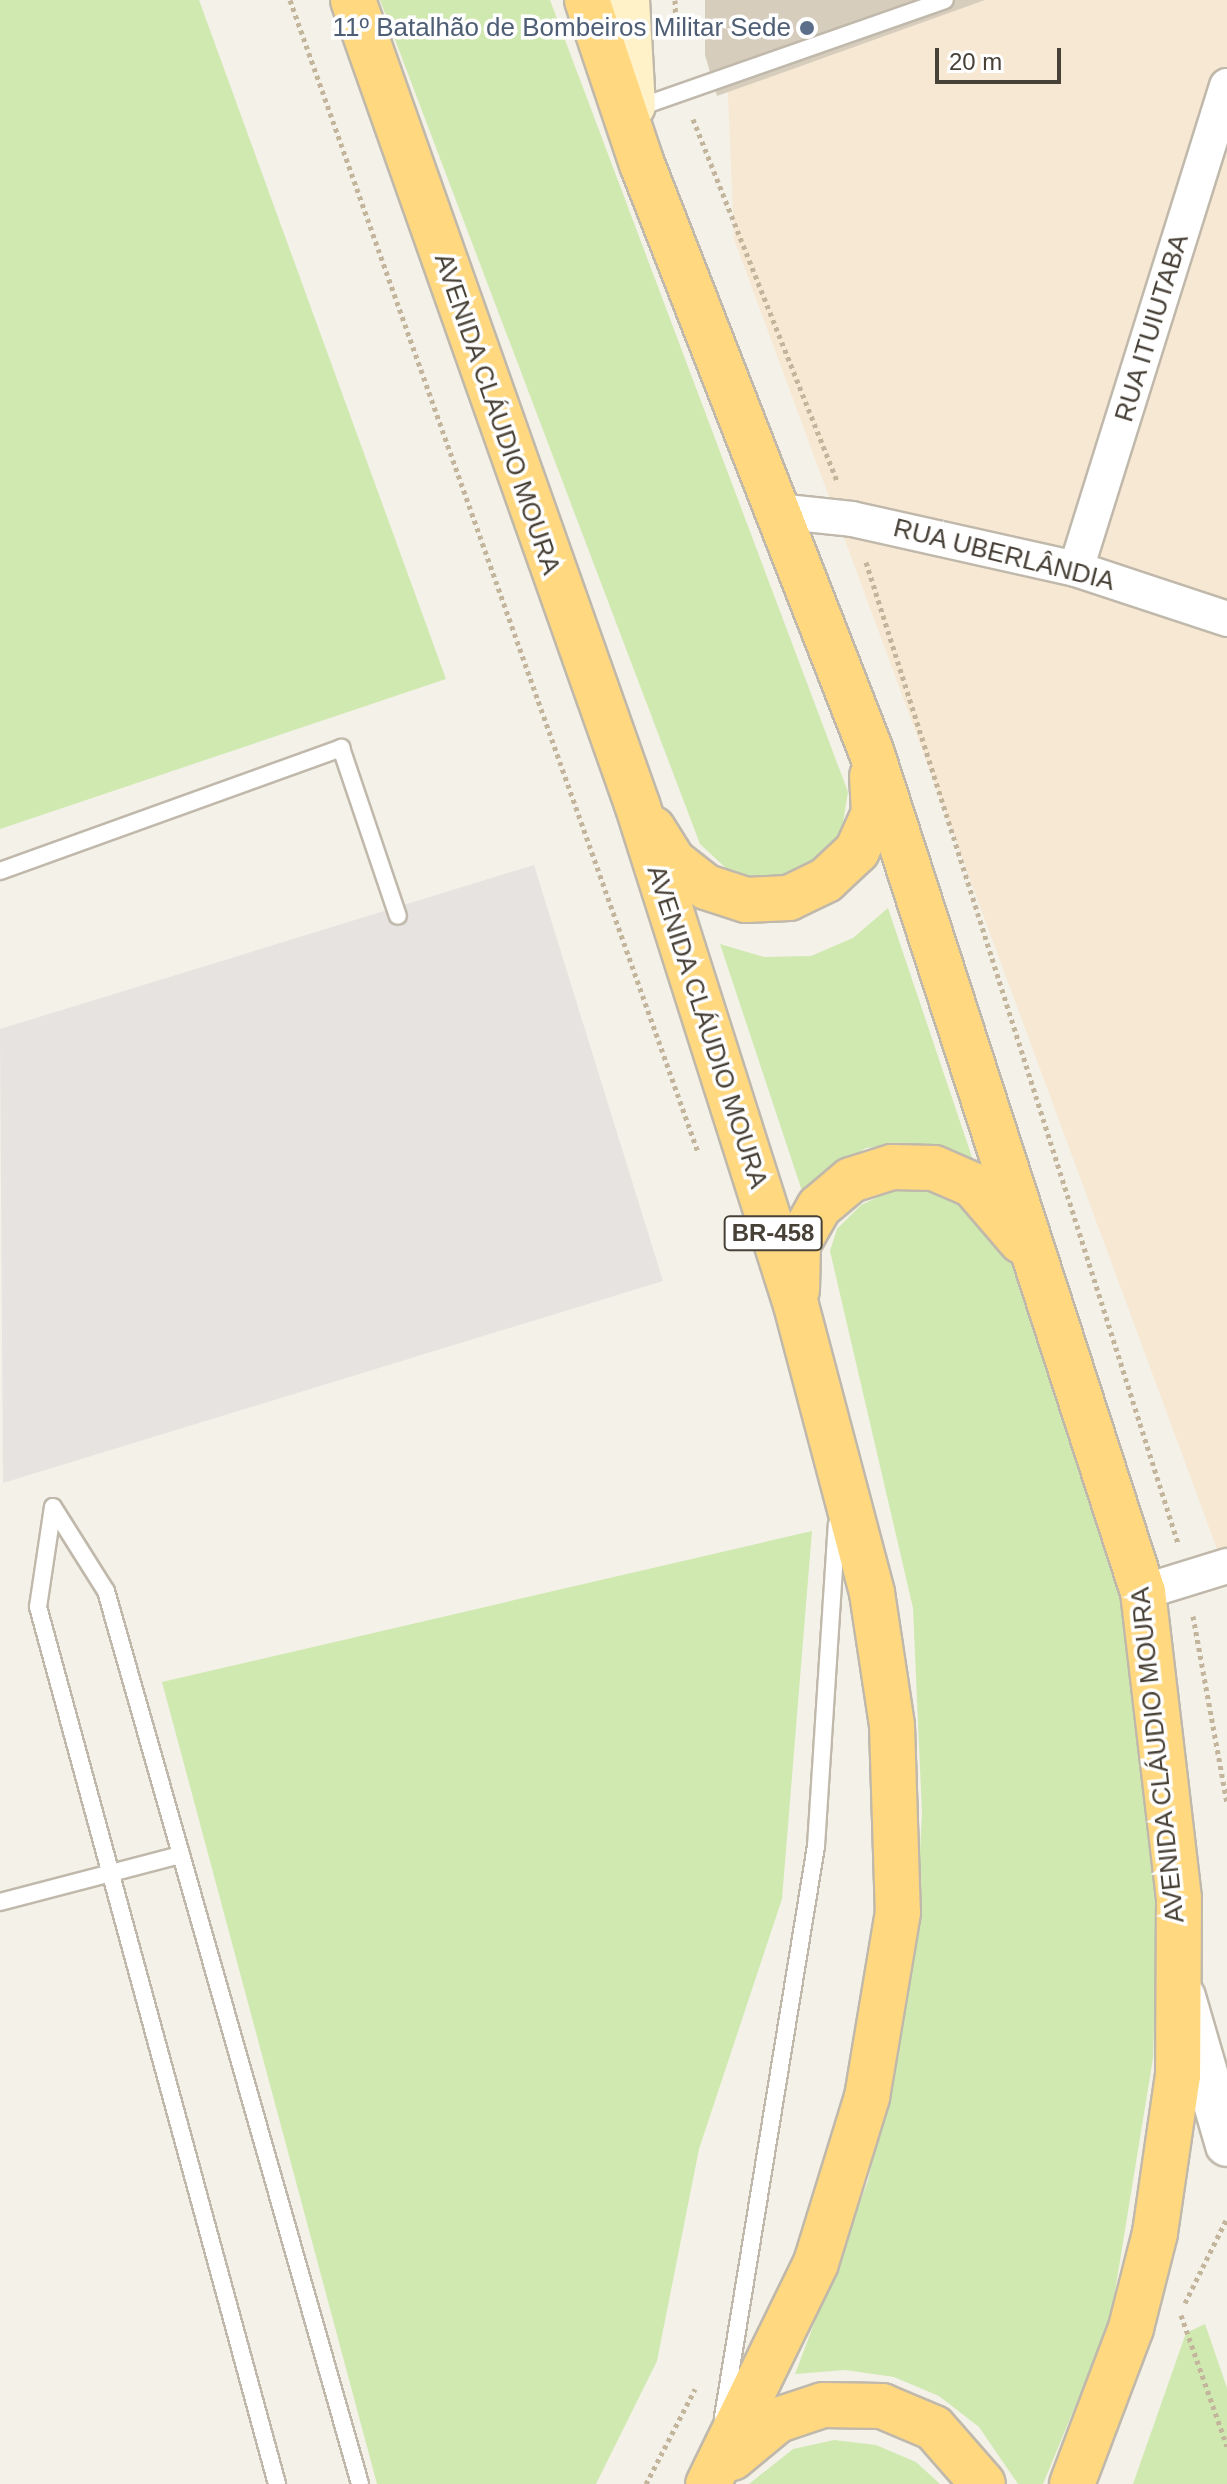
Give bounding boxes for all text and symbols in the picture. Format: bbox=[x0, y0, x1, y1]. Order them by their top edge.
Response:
place label: 11º Batalhão de Bombeiros Militar Sede bbox=[333, 12, 791, 44]
marker: 11º Batalhão de Bombeiros Militar Sede bbox=[798, 19, 816, 37]
scale bar bbox=[939, 32, 1065, 82]
text: 20 m bbox=[949, 48, 1002, 75]
street label: RUA ITUIUTABA bbox=[1108, 230, 1196, 426]
street label: AVENIDA CLÁUDIO MOURA bbox=[427, 249, 567, 579]
street label: RUA UBERLÂNDIA bbox=[889, 512, 1119, 598]
street label: AVENIDA CLÁUDIO MOURA bbox=[640, 861, 774, 1193]
road number: BR-458 bbox=[723, 1213, 823, 1253]
street label: AVENIDA CLÁUDIO MOURA bbox=[1125, 1585, 1191, 1925]

